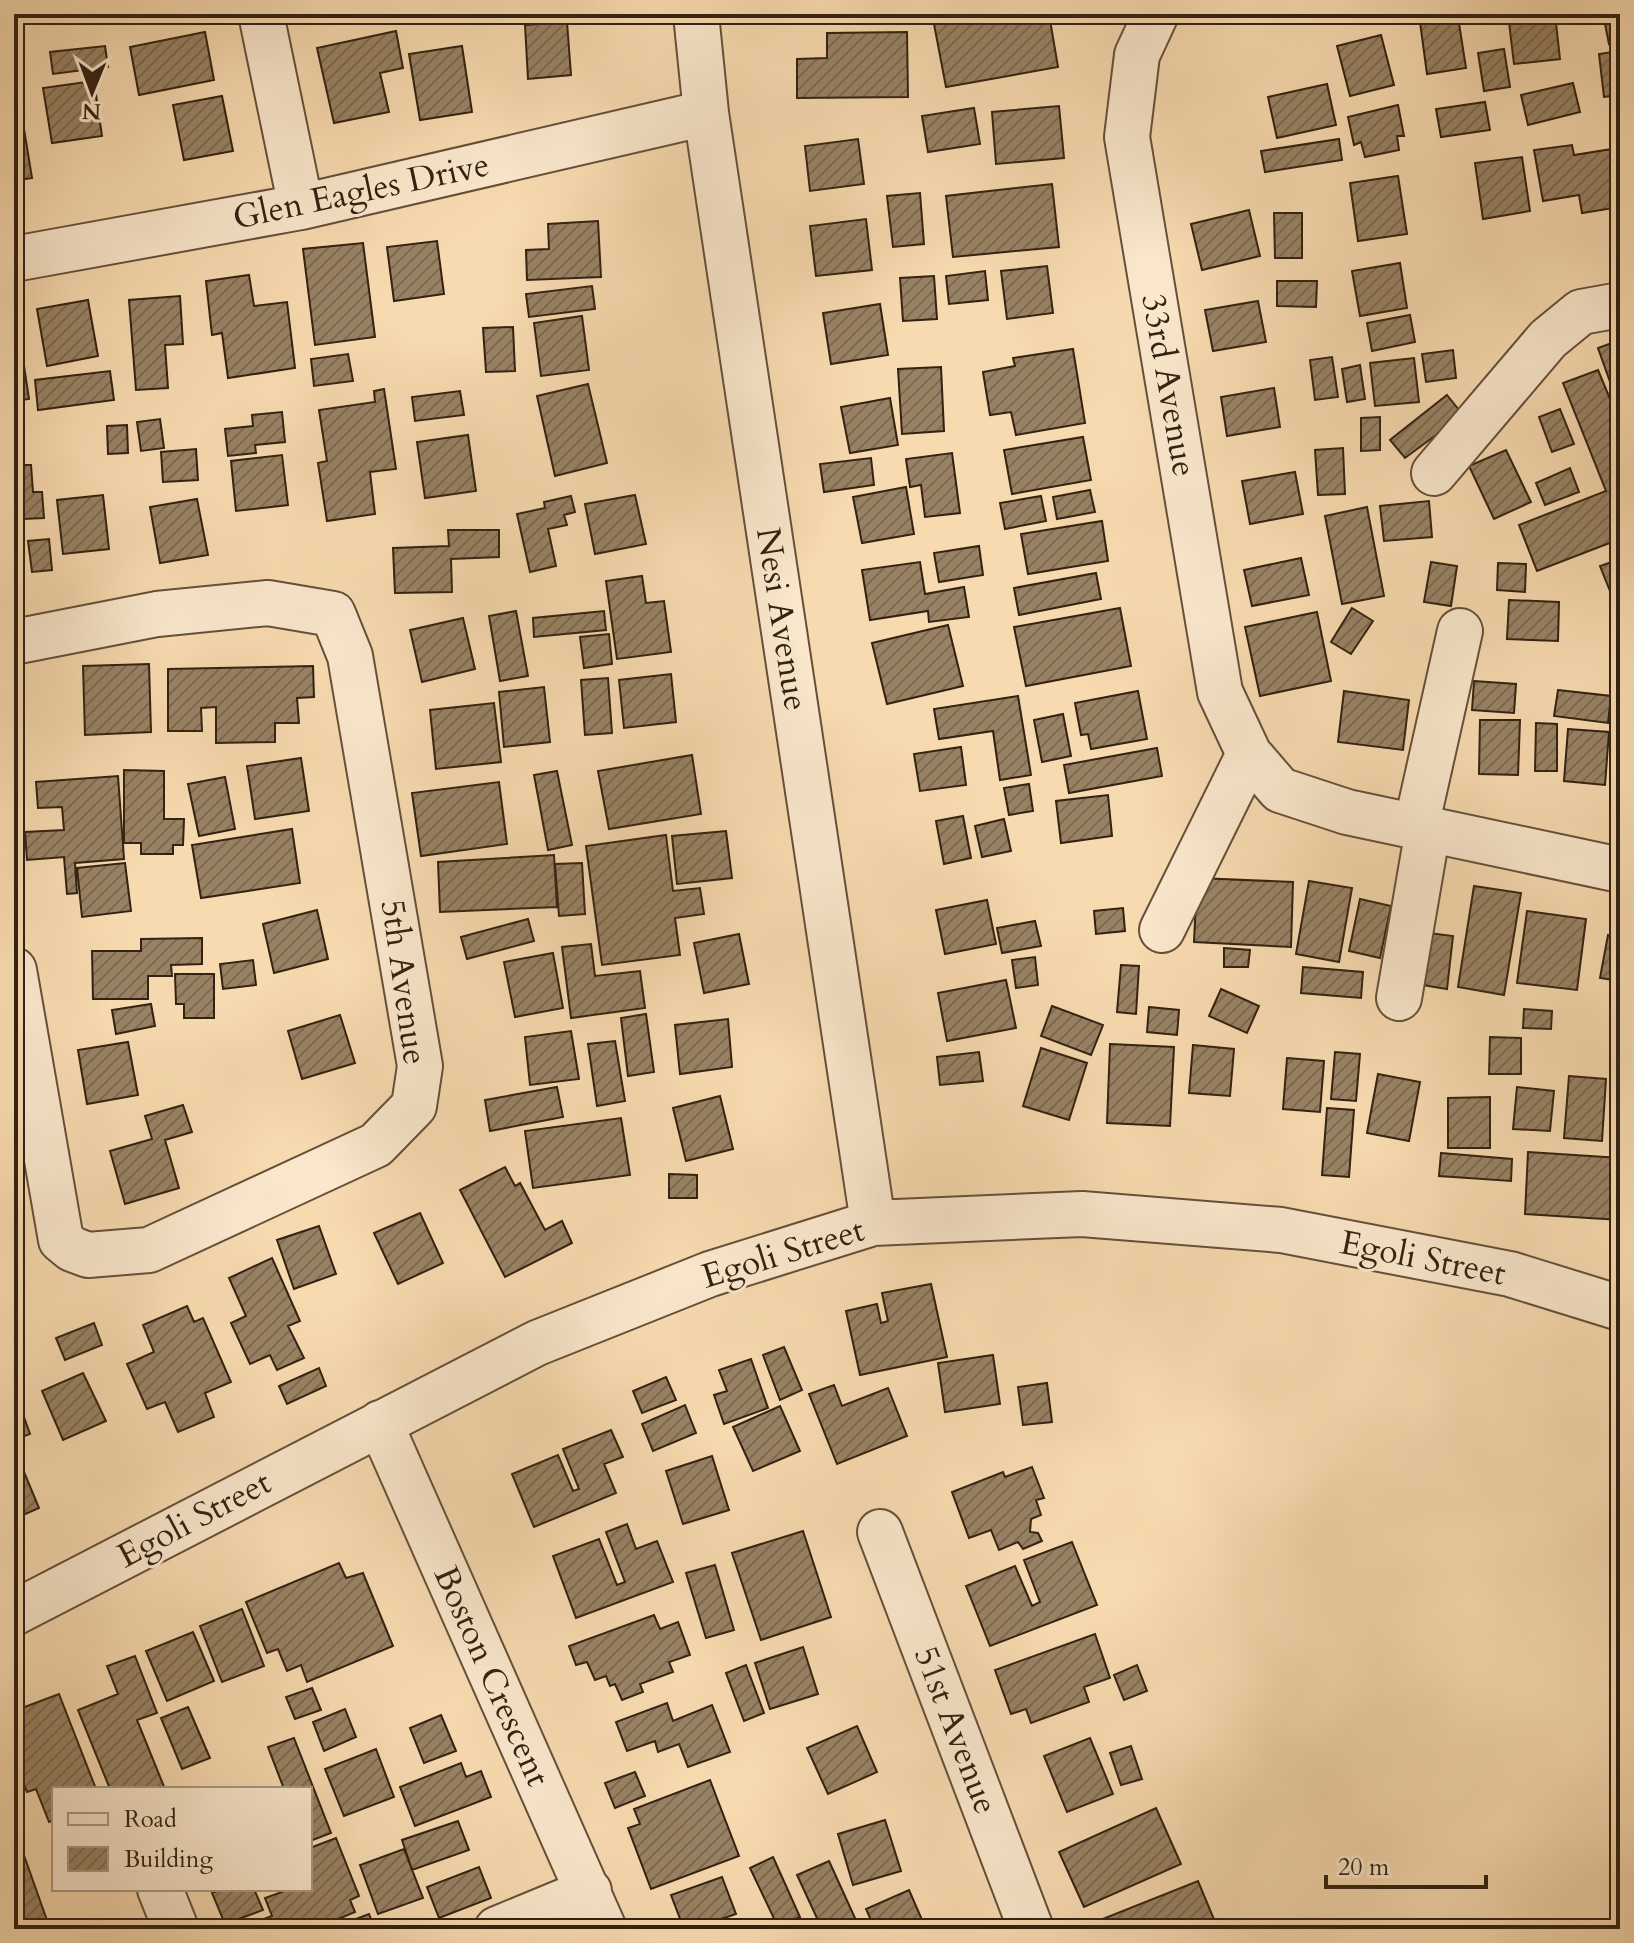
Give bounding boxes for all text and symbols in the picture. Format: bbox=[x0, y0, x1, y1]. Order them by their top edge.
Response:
north arrow bbox=[52, 52, 132, 132]
text: N bbox=[82, 96, 101, 126]
street label: Glen Eagles Drive bbox=[229, 141, 493, 241]
street label: 33rd Avenue bbox=[1130, 290, 1208, 480]
street label: Nesi Avenue bbox=[745, 524, 819, 714]
street label: 5th Avenue bbox=[370, 897, 438, 1067]
street label: Egoli Street bbox=[696, 1206, 870, 1299]
street label: Egoli Street bbox=[1336, 1219, 1510, 1297]
street label: Egoli Street bbox=[109, 1459, 279, 1579]
street label: Boston Crescent bbox=[423, 1559, 561, 1794]
street label: 51st Avenue bbox=[903, 1639, 1009, 1821]
legend bbox=[52, 1787, 312, 1891]
text: Road bbox=[124, 1803, 177, 1836]
scale bar bbox=[1326, 1839, 1486, 1889]
text: Building bbox=[124, 1843, 214, 1876]
text: 20 m bbox=[1338, 1851, 1390, 1884]

